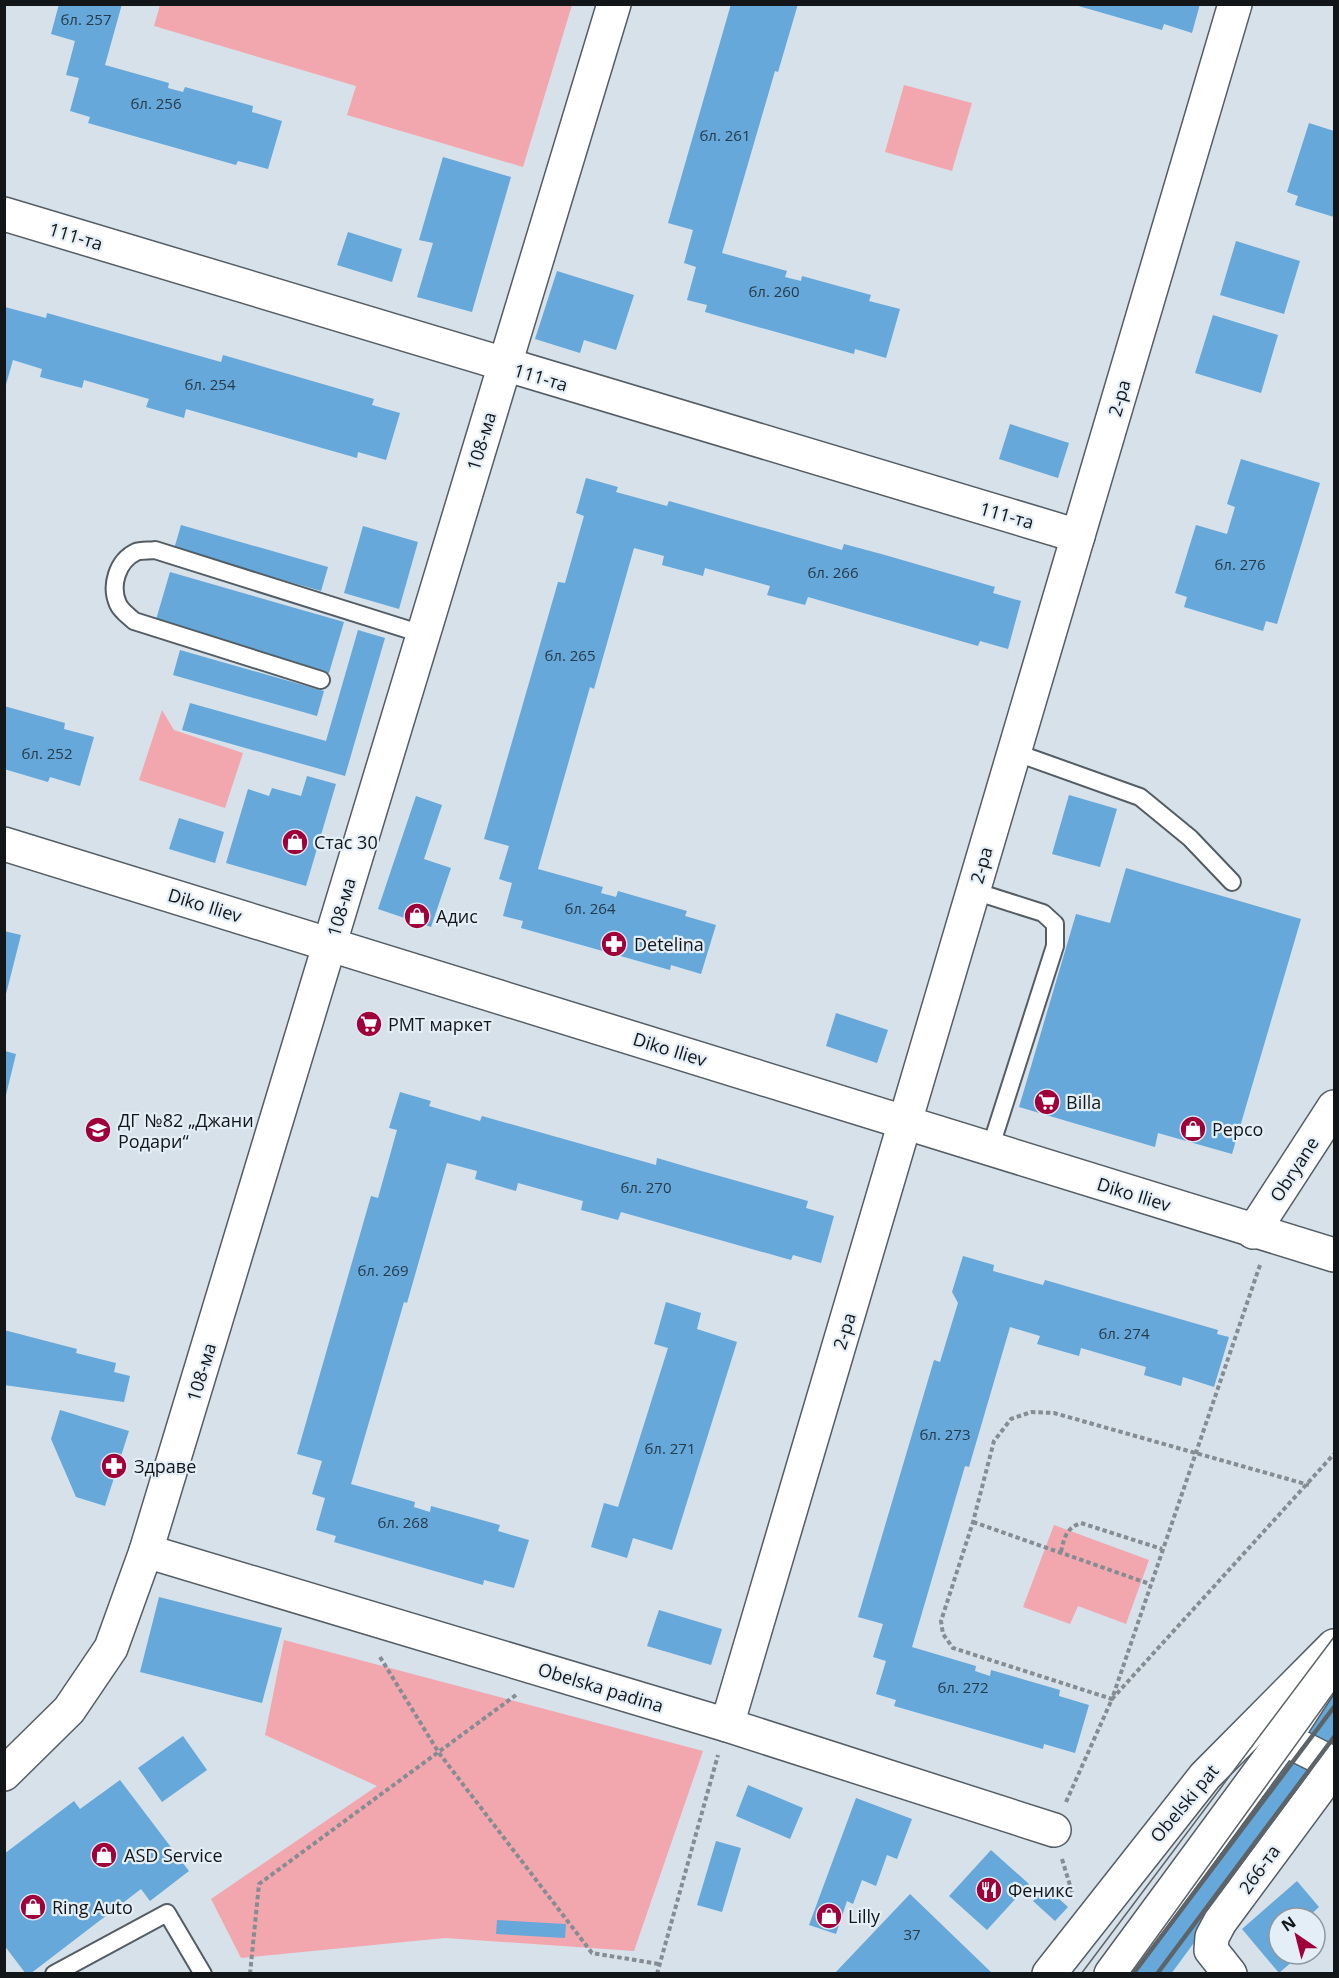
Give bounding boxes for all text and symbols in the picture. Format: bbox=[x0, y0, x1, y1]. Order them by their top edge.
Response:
house number: бл. 257 bbox=[60, 9, 112, 29]
house number: бл. 256 bbox=[130, 93, 182, 113]
house number: бл. 261 bbox=[699, 125, 751, 145]
street label: 111-та bbox=[46, 216, 106, 256]
house number: бл. 260 bbox=[748, 281, 800, 301]
street label: 111-та bbox=[511, 357, 571, 397]
house number: бл. 254 bbox=[184, 374, 236, 394]
street label: 2-ра bbox=[1102, 377, 1136, 419]
street label: 108-ма bbox=[461, 409, 501, 473]
street label: 111-та bbox=[977, 496, 1037, 534]
house number: бл. 276 bbox=[1214, 554, 1266, 574]
house number: бл. 266 bbox=[807, 562, 859, 582]
house number: бл. 265 bbox=[544, 645, 596, 665]
house number: бл. 252 bbox=[21, 743, 73, 763]
shop icon: Стас 30 bbox=[280, 827, 310, 857]
place label: Стас 30 bbox=[314, 830, 378, 854]
street label: 2-ра bbox=[964, 844, 998, 886]
street label: 108-ма bbox=[321, 875, 361, 939]
street label: Diko Iliev bbox=[165, 882, 245, 928]
house number: бл. 264 bbox=[564, 898, 616, 918]
shop icon: Адис bbox=[402, 901, 432, 931]
place label: Адис bbox=[436, 904, 478, 928]
pharmacy icon: Detelina bbox=[599, 929, 629, 959]
place label: Detelina bbox=[634, 932, 704, 956]
supermarket icon: РМТ маркет bbox=[354, 1009, 384, 1039]
place label: РМТ маркет bbox=[388, 1012, 492, 1036]
street label: Diko Iliev bbox=[630, 1026, 710, 1072]
supermarket icon: Billa bbox=[1032, 1087, 1062, 1117]
place label: Billa bbox=[1066, 1090, 1101, 1114]
place label: ДГ №82 „Джани Родари“ bbox=[118, 1108, 254, 1153]
shop icon: Pepco bbox=[1178, 1114, 1208, 1144]
school or university icon: ДГ №82 „Джани Родари“ bbox=[83, 1115, 113, 1145]
place label: Pepco bbox=[1212, 1117, 1263, 1141]
street label: Obryane bbox=[1264, 1132, 1324, 1206]
street label: Diko Iliev bbox=[1094, 1171, 1174, 1217]
house number: бл. 270 bbox=[620, 1177, 672, 1197]
house number: бл. 269 bbox=[357, 1260, 409, 1280]
street label: 2-ра bbox=[827, 1310, 861, 1352]
house number: бл. 274 bbox=[1098, 1323, 1150, 1343]
street label: 108-ма bbox=[181, 1340, 221, 1404]
house number: бл. 273 bbox=[919, 1424, 971, 1444]
house number: бл. 271 bbox=[644, 1438, 696, 1458]
pharmacy icon: Здраве bbox=[99, 1451, 129, 1481]
place label: Здраве bbox=[134, 1454, 196, 1478]
house number: бл. 268 bbox=[377, 1512, 429, 1532]
street label: Obelska padina bbox=[535, 1657, 667, 1717]
house number: бл. 272 bbox=[937, 1677, 989, 1697]
street label: Obelski pat bbox=[1144, 1759, 1224, 1847]
shop icon: ASD Service bbox=[89, 1840, 119, 1870]
street label: 266-та bbox=[1233, 1840, 1285, 1898]
place label: ASD Service bbox=[124, 1843, 223, 1867]
restaurant icon: Феникс bbox=[974, 1875, 1004, 1905]
place label: Феникс bbox=[1008, 1878, 1074, 1902]
shop icon: Ring Auto bbox=[18, 1892, 48, 1922]
place label: Ring Auto bbox=[52, 1895, 133, 1919]
shop icon: Lilly bbox=[814, 1901, 844, 1931]
place label: Lilly bbox=[848, 1904, 881, 1928]
north arrow bbox=[1267, 1906, 1327, 1966]
text: N bbox=[1277, 1911, 1300, 1936]
house number: 37 bbox=[903, 1924, 921, 1944]

